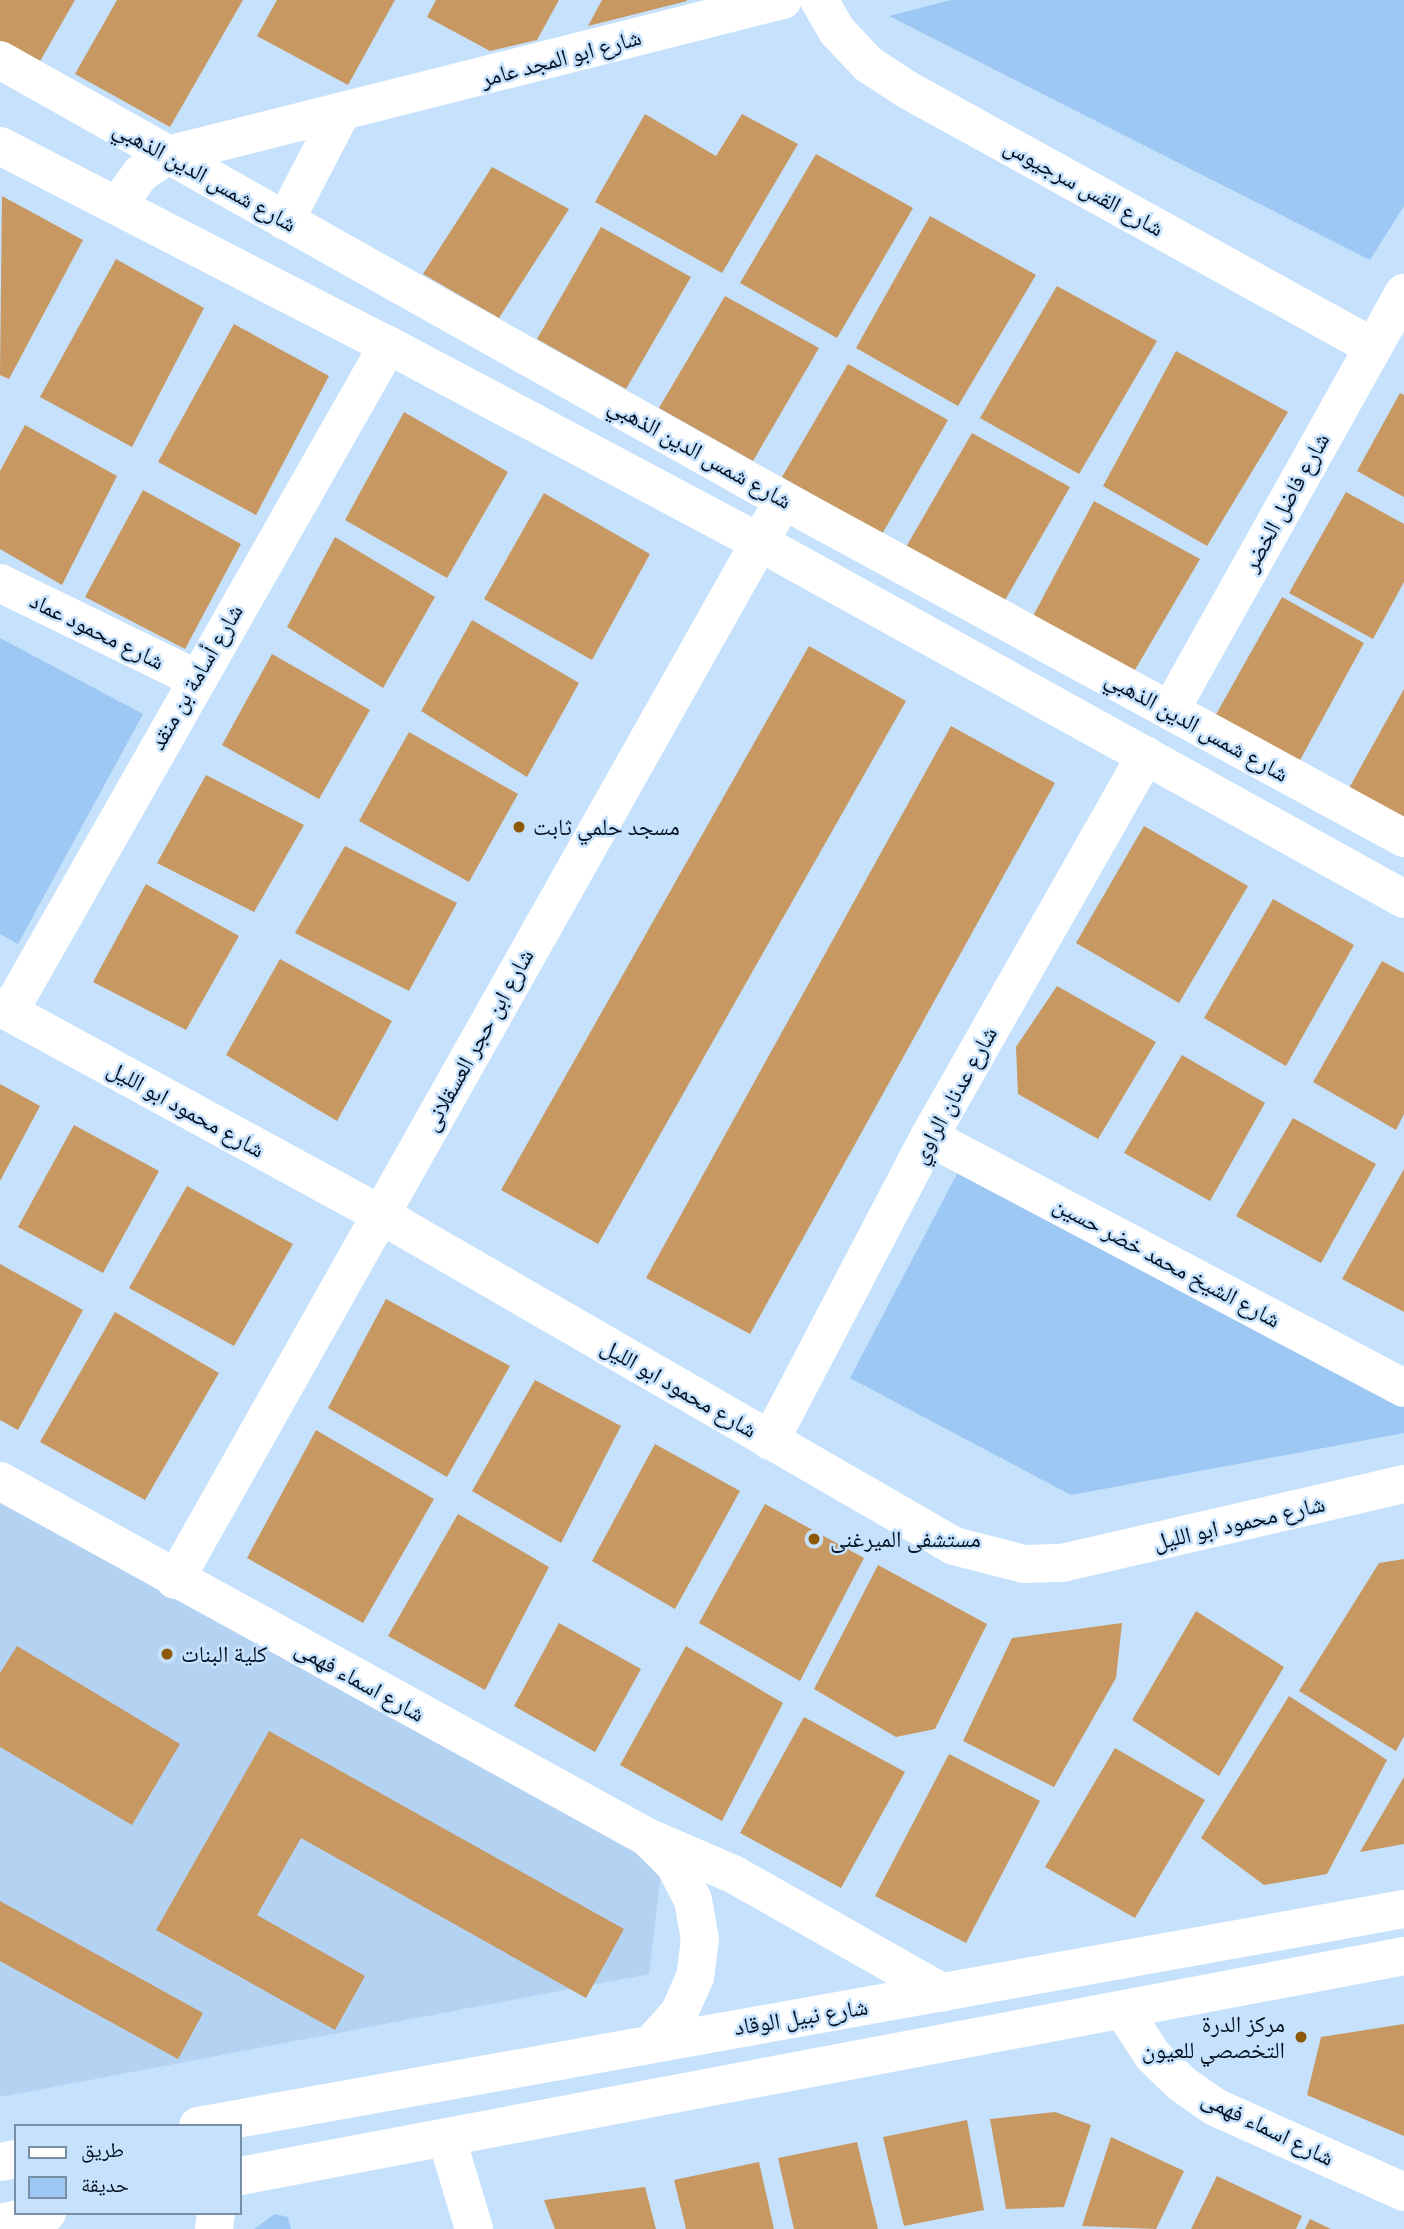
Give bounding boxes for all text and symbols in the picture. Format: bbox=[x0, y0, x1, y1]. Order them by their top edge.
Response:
street label: شارع ابو المجد عامر bbox=[478, 23, 644, 93]
street label: شارع شمس الدين الذهبي bbox=[109, 114, 301, 238]
street label: شارع القس سرجيوس bbox=[999, 132, 1169, 242]
street label: شارع شمس الدين الذهبي bbox=[604, 391, 796, 515]
street label: شارع فاضل الخضر bbox=[1237, 428, 1335, 576]
street label: شارع محمود عماد bbox=[25, 587, 169, 675]
street label: شارع أسامة بن منقد bbox=[143, 599, 249, 755]
street label: شارع شمس الدين الذهبي bbox=[1101, 664, 1293, 788]
place label: مسجد حلمي ثابت bbox=[533, 813, 680, 841]
marker: مسجد حلمي ثابت bbox=[511, 819, 527, 835]
street label: شارع ابن حجر العسقلانى bbox=[416, 944, 540, 1136]
street label: شارع عدنان الراوي bbox=[905, 1022, 1003, 1168]
street label: شارع محمود ابو الليل bbox=[103, 1054, 269, 1164]
street label: شارع الشيخ محمد خضر حسين bbox=[1049, 1190, 1285, 1334]
street label: شارع محمود ابو الليل bbox=[596, 1332, 762, 1444]
street label: شارع محمود ابو الليل bbox=[1151, 1490, 1327, 1556]
place label: مستشفى الميرغنى bbox=[830, 1525, 981, 1553]
marker: مستشفى الميرغنى bbox=[804, 1529, 824, 1549]
street label: شارع اسماء فهمى bbox=[290, 1634, 430, 1728]
place label: كلية البنات bbox=[181, 1640, 267, 1668]
marker: كلية البنات bbox=[159, 1646, 175, 1662]
street label: شارع نبيل الوقاد bbox=[732, 1993, 870, 2041]
place label: مركز الدرة التخصصي للعيون bbox=[1142, 2010, 1285, 2064]
marker: مركز الدرة التخصصي للعيون bbox=[1291, 2027, 1311, 2047]
street label: شارع اسماء فهمى bbox=[1197, 2084, 1339, 2172]
legend bbox=[14, 2124, 242, 2215]
text: طريق bbox=[81, 2137, 124, 2162]
text: حديقة bbox=[81, 2172, 129, 2197]

